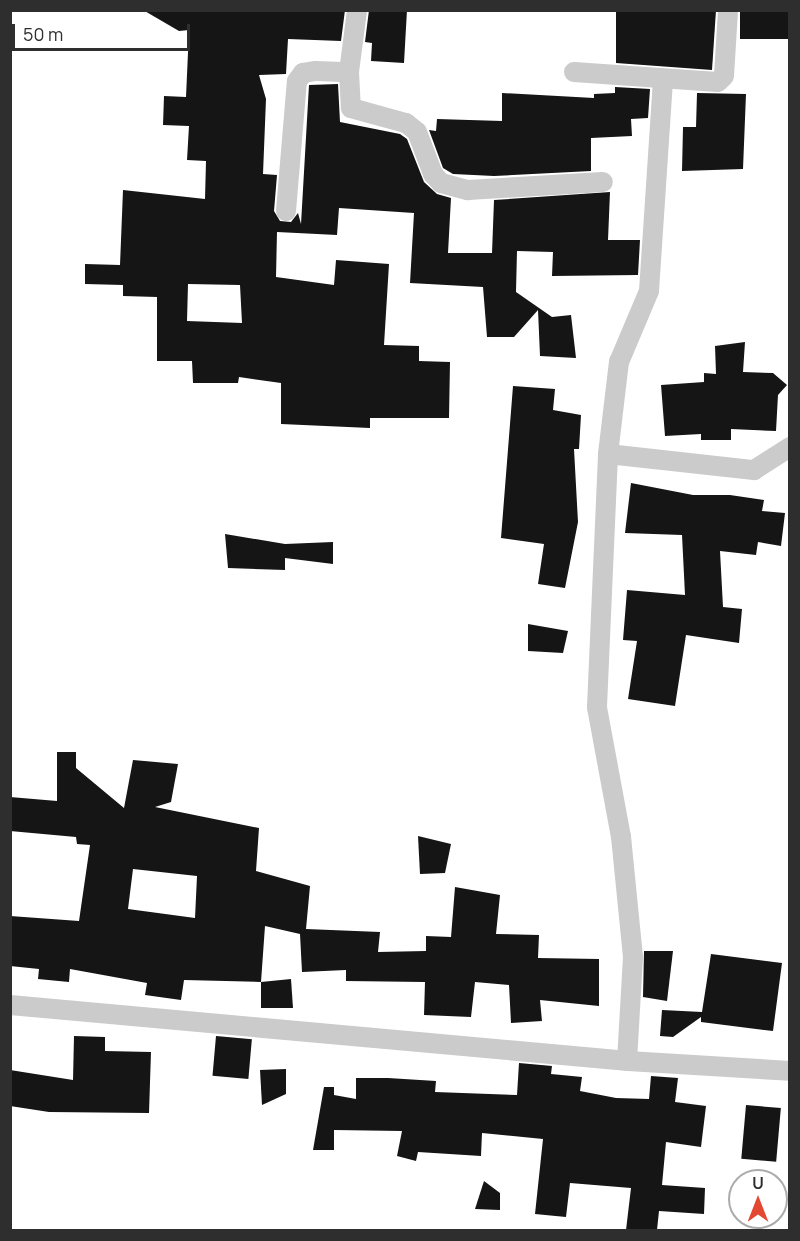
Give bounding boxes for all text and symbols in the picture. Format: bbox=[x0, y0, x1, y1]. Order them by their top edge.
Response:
scale bar bbox=[15, 12, 194, 50]
text: 50 m bbox=[23, 22, 63, 46]
north arrow bbox=[728, 1169, 788, 1229]
text: U bbox=[752, 1172, 764, 1194]

